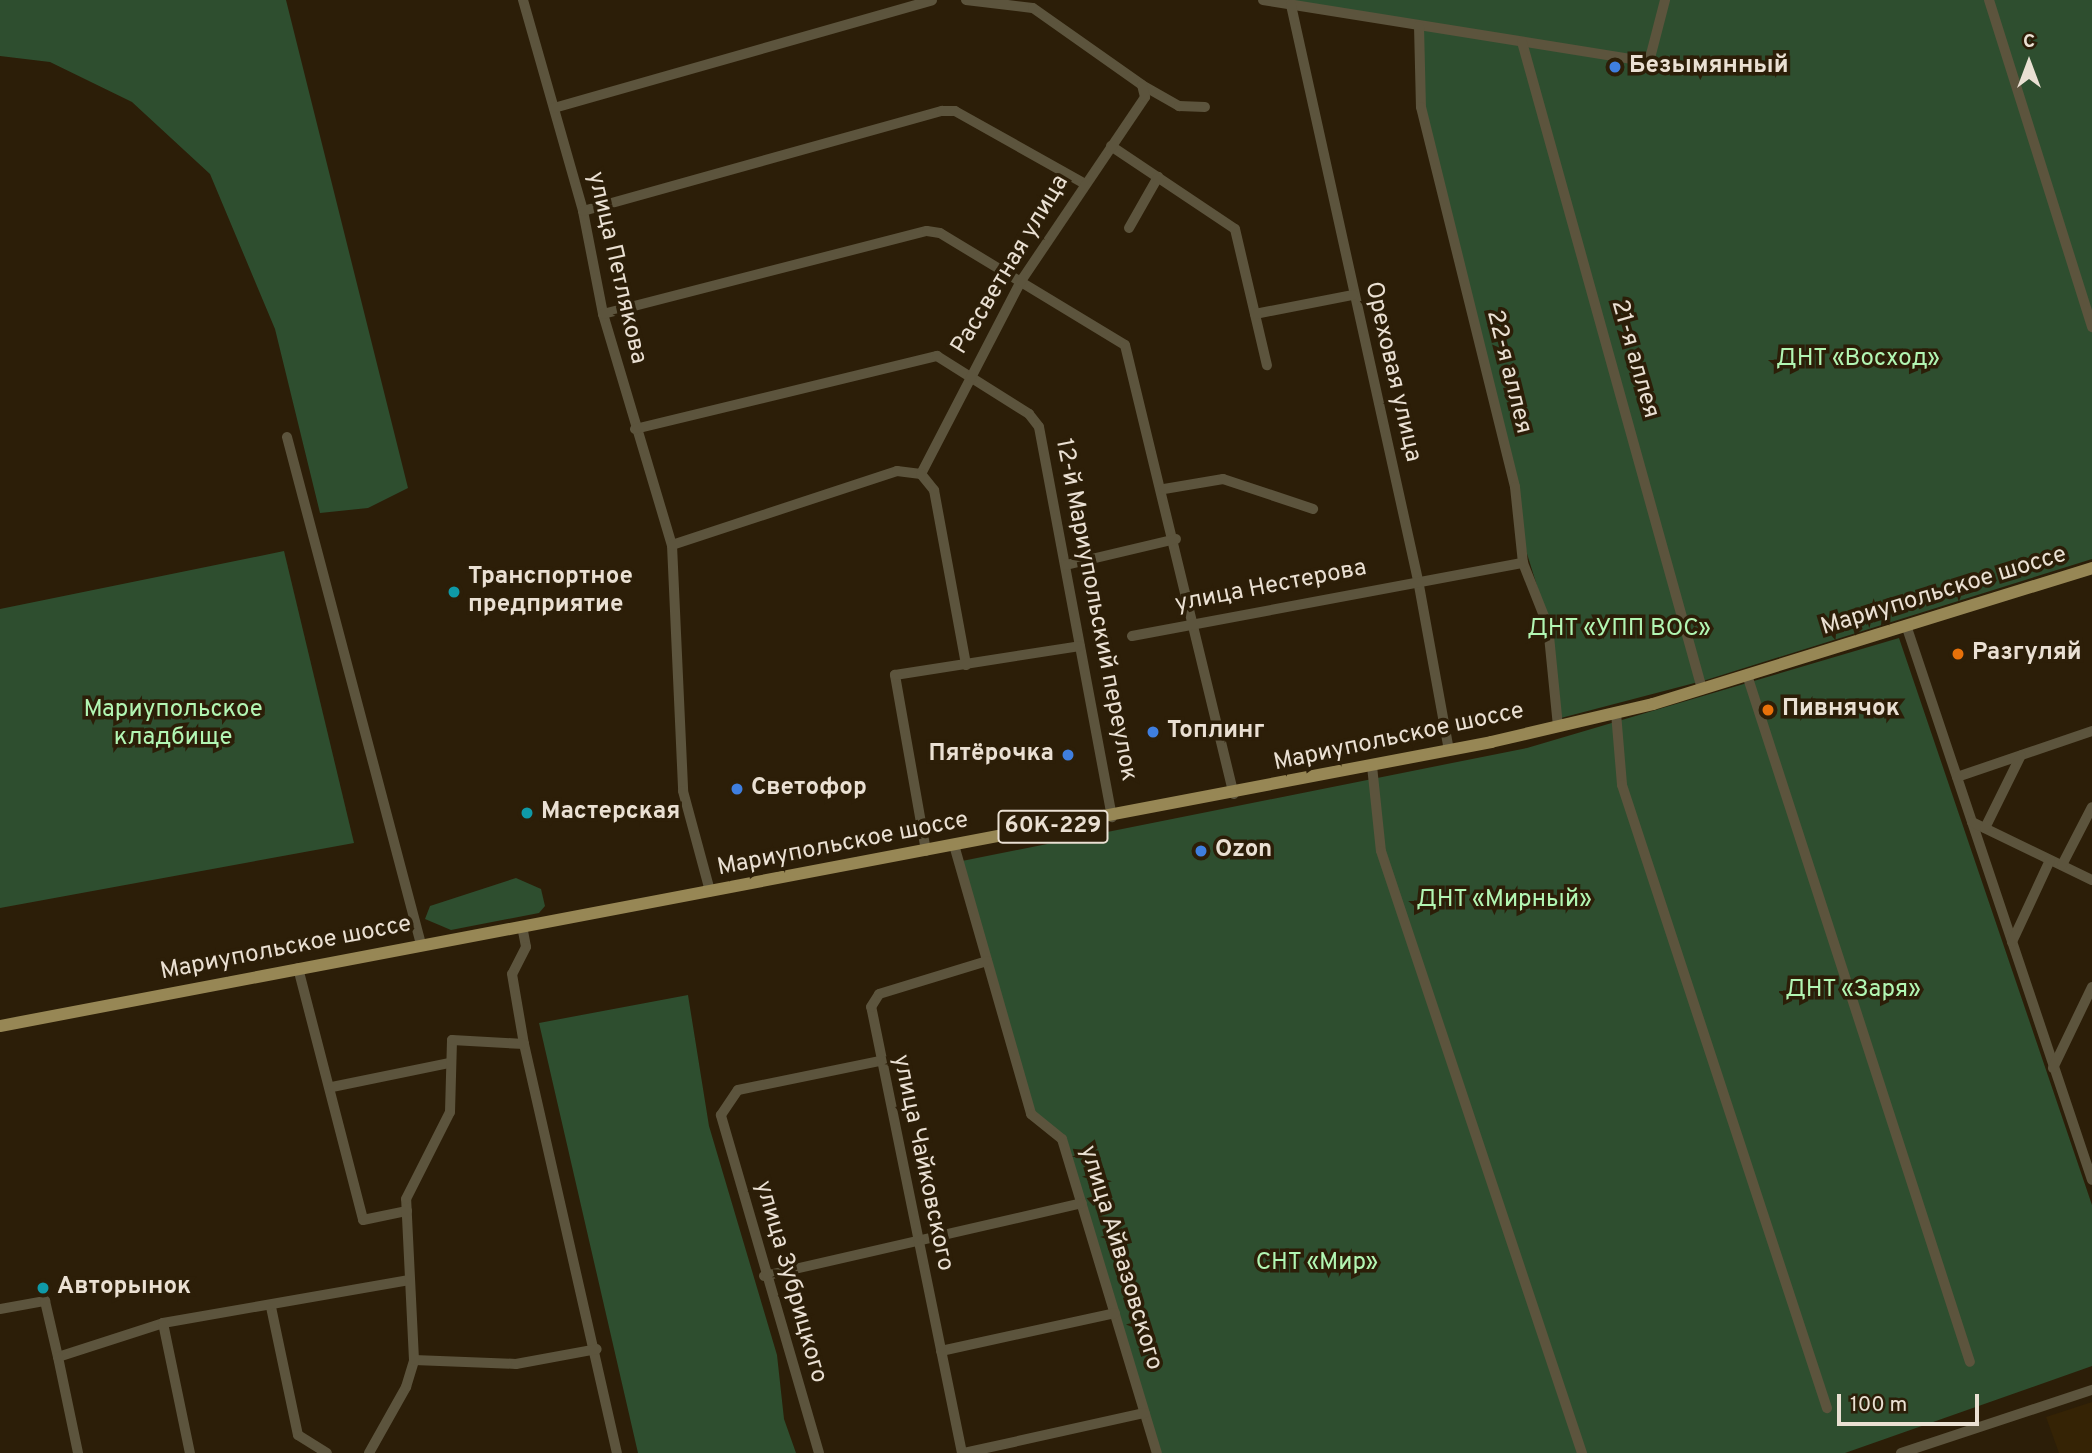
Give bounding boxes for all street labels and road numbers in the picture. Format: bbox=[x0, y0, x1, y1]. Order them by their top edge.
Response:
street label: улица Петлякова bbox=[580, 169, 652, 367]
street label: Рассветная улица bbox=[946, 170, 1076, 360]
street label: Ореховая улица bbox=[1357, 279, 1427, 465]
street label: 21-я аллея bbox=[1603, 296, 1665, 422]
street label: 22-я аллея bbox=[1479, 307, 1537, 437]
street label: 12-й Мариупольский переулок bbox=[1048, 436, 1142, 784]
street label: Мариупольское шоссе bbox=[1818, 541, 2070, 643]
street label: улица Нестерова bbox=[1173, 554, 1369, 620]
street label: Мариупольское шоссе bbox=[1271, 697, 1527, 779]
street label: Мариупольское шоссе bbox=[715, 807, 971, 883]
road number: 60К-229 bbox=[997, 807, 1109, 846]
street label: Мариупольское шоссе bbox=[158, 911, 414, 987]
street label: улица Чайковского bbox=[885, 1052, 959, 1274]
street label: улица Айвазовского bbox=[1072, 1142, 1168, 1374]
street label: улица Зубрицкого bbox=[747, 1178, 833, 1386]

